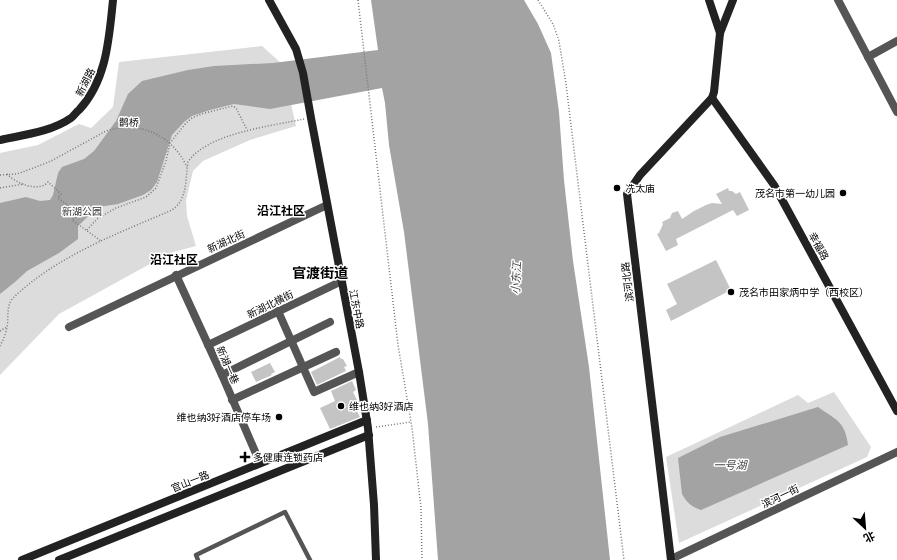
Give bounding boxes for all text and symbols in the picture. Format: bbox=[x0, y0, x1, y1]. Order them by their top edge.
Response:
street label: 新湖路 bbox=[73, 66, 98, 99]
street label: 鹊桥 bbox=[119, 116, 139, 129]
place label: 冼太庙 bbox=[625, 182, 655, 195]
marker: 冼太庙 bbox=[612, 183, 622, 193]
place label: 茂名市第一幼儿园 bbox=[755, 187, 835, 200]
marker: 茂名市第一幼儿园 bbox=[838, 188, 848, 198]
district label: 沿江社区 bbox=[257, 203, 305, 219]
park label: 新湖公园 bbox=[62, 205, 102, 218]
street label: 新湖北街 bbox=[205, 227, 247, 256]
street label: 幸福路 bbox=[806, 230, 832, 263]
district label: 沿江社区 bbox=[150, 252, 198, 268]
water label: 小东江 bbox=[508, 260, 524, 295]
street label: 滨河北路 bbox=[619, 261, 636, 303]
district label: 官渡街道 bbox=[292, 264, 348, 282]
place label: 茂名市田家炳中学（西校区） bbox=[739, 286, 869, 299]
marker: 茂名市田家炳中学（西校区） bbox=[726, 287, 736, 297]
street label: 新湖北横街 bbox=[245, 288, 296, 321]
street label: 江东中路 bbox=[346, 288, 367, 330]
street label: 新湖一巷 bbox=[213, 344, 242, 386]
place label: 维也纳3好酒店 bbox=[349, 400, 414, 413]
marker: 维也纳3好酒店 bbox=[336, 401, 346, 411]
place label: 维也纳3好酒店停车场 bbox=[176, 411, 271, 424]
marker: 维也纳3好酒店停车场 bbox=[274, 412, 284, 422]
place label: 多健康连锁药店 bbox=[253, 451, 323, 464]
marker: 多健康连锁药店 bbox=[240, 452, 250, 462]
water label: 一号湖 bbox=[714, 458, 748, 472]
street label: 官山一路 bbox=[169, 468, 211, 495]
street label: 滨河一街 bbox=[759, 482, 801, 511]
north arrow bbox=[845, 508, 885, 548]
text: 北 bbox=[861, 528, 877, 546]

